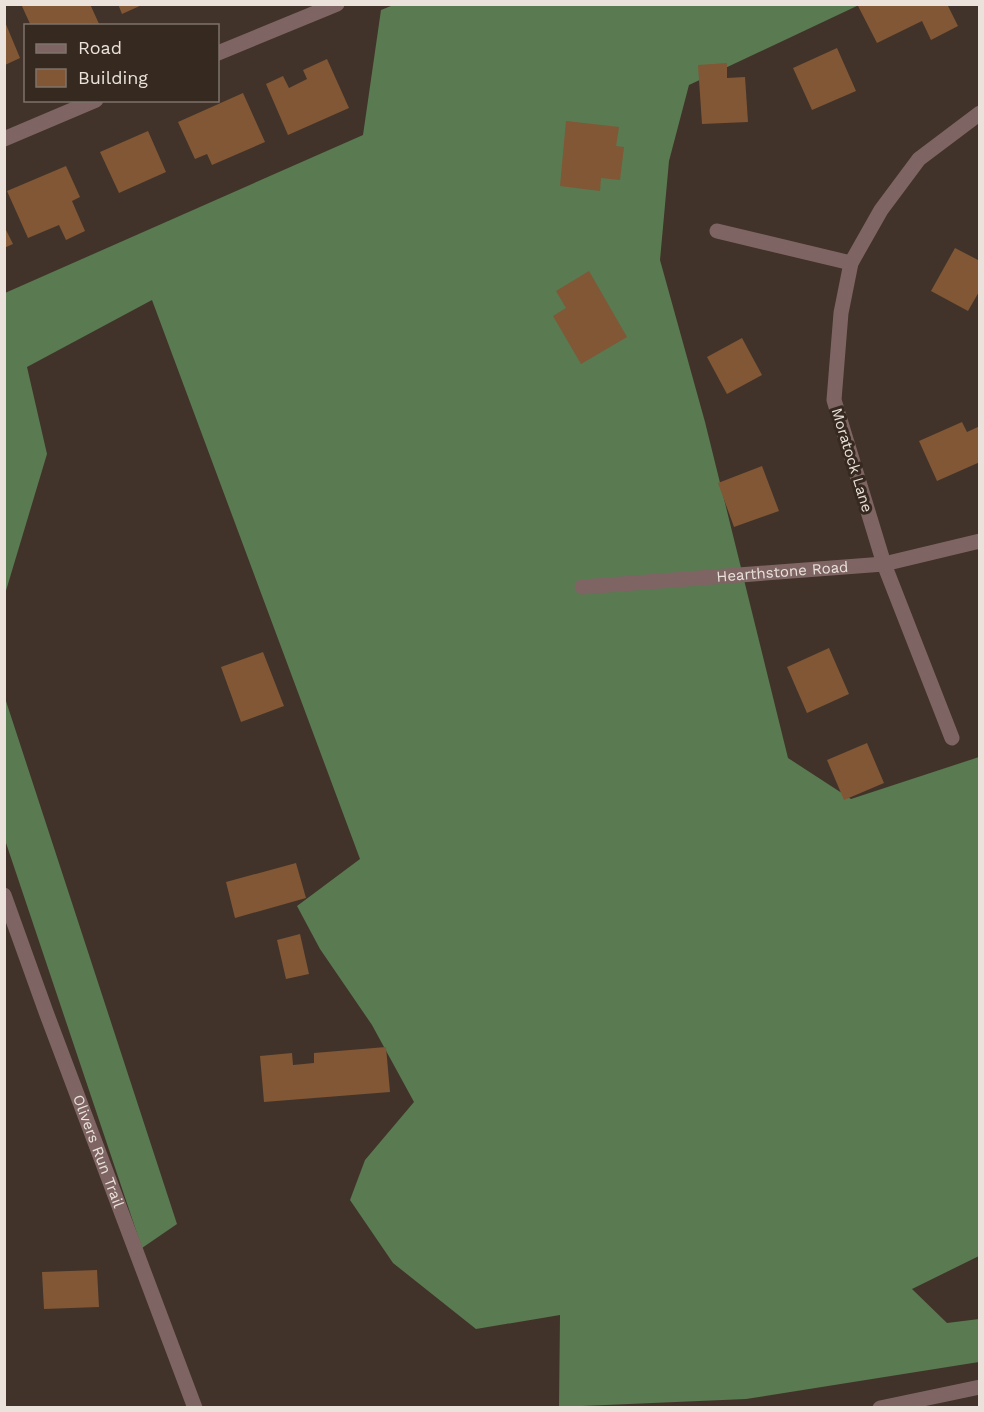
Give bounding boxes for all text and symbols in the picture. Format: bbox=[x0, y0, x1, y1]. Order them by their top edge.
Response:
legend bbox=[24, 24, 219, 102]
text: Road bbox=[78, 37, 122, 58]
text: Building bbox=[78, 67, 148, 88]
street label: Moratock Lane bbox=[828, 406, 876, 514]
street label: Hearthstone Road bbox=[716, 558, 849, 586]
street label: Olivers Run Trail bbox=[69, 1092, 128, 1211]

